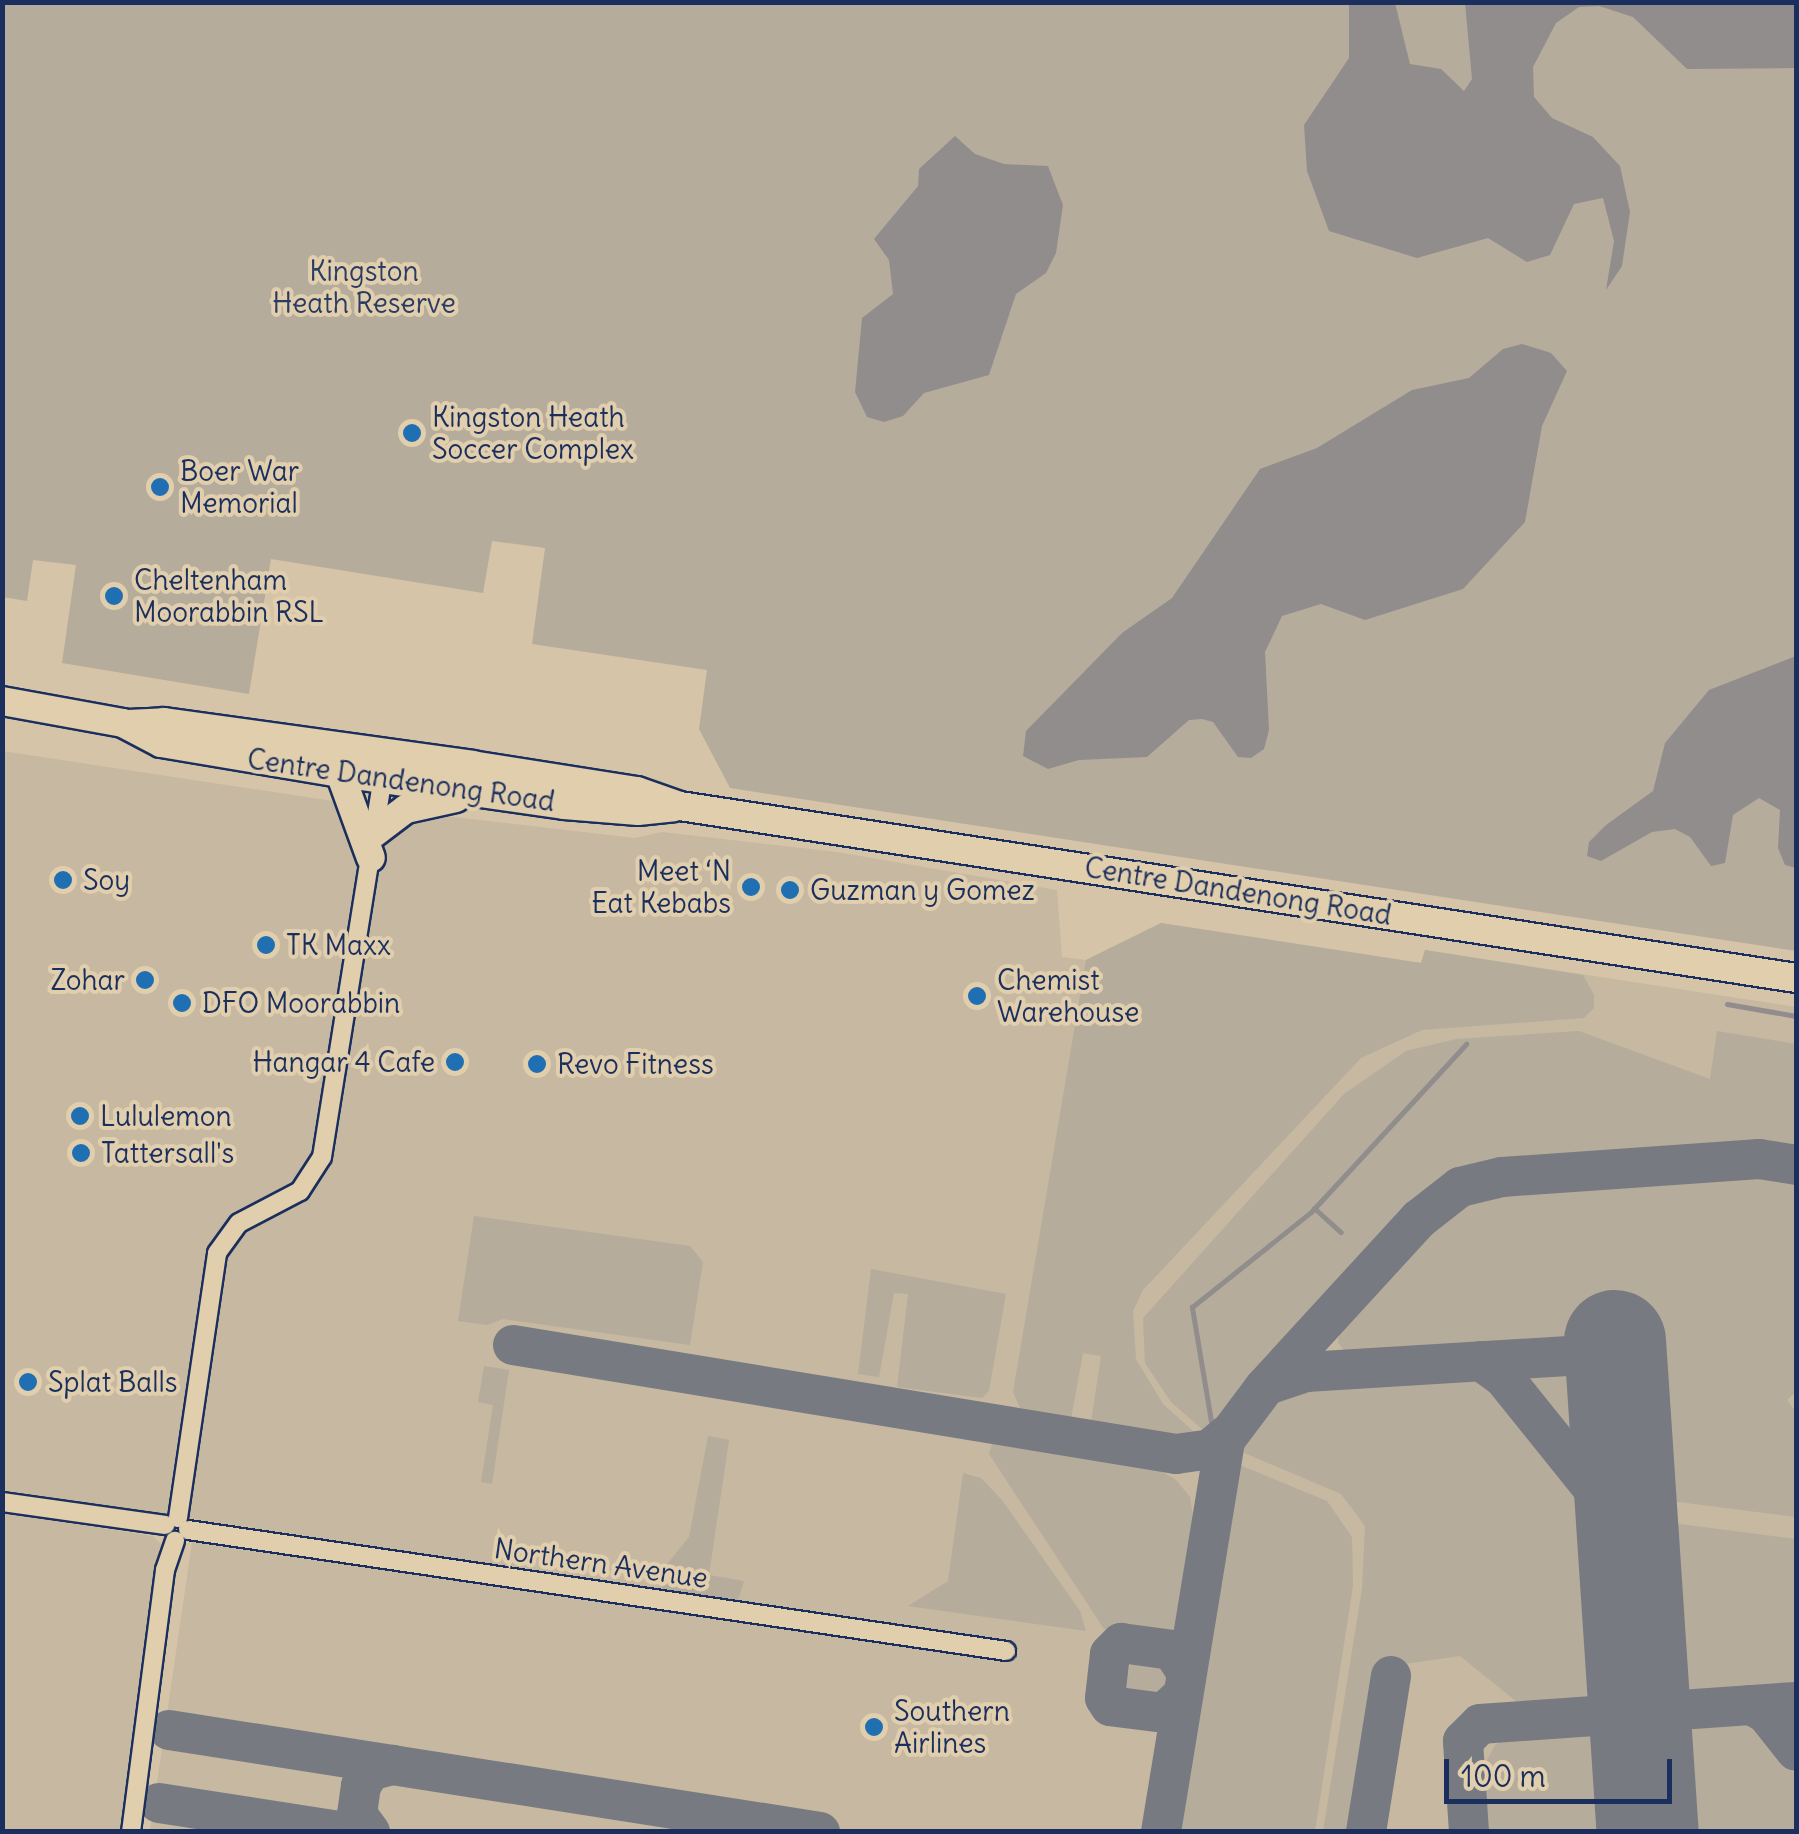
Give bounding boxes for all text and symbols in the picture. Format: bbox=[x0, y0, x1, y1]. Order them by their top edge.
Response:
park label: Kingston Heath Reserve bbox=[272, 254, 456, 320]
place label: Kingston Heath Soccer Complex bbox=[432, 400, 634, 466]
marker: Kingston Heath Soccer Complex bbox=[401, 422, 423, 444]
place label: Boer War Memorial bbox=[180, 454, 299, 520]
marker: Boer War Memorial bbox=[149, 476, 171, 498]
place label: Cheltenham Moorabbin RSL bbox=[134, 563, 324, 629]
marker: Cheltenham Moorabbin RSL bbox=[103, 585, 125, 607]
street label: Centre Dandenong Road bbox=[245, 742, 557, 818]
street label: Centre Dandenong Road bbox=[1082, 850, 1394, 932]
place label: Meet ‘N Eat Kebabs bbox=[592, 854, 731, 920]
place label: Soy bbox=[83, 863, 130, 897]
marker: Soy bbox=[52, 869, 74, 891]
place label: Guzman y Gomez bbox=[810, 873, 1035, 907]
marker: Meet ‘N Eat Kebabs bbox=[740, 876, 762, 898]
marker: Guzman y Gomez bbox=[779, 879, 801, 901]
place label: TK Maxx bbox=[286, 928, 391, 962]
marker: TK Maxx bbox=[255, 934, 277, 956]
place label: Zohar bbox=[50, 963, 125, 997]
place label: Chemist Warehouse bbox=[997, 963, 1139, 1029]
marker: Zohar bbox=[134, 969, 156, 991]
marker: Chemist Warehouse bbox=[966, 985, 988, 1007]
place label: DFO Moorabbin bbox=[202, 986, 400, 1020]
marker: DFO Moorabbin bbox=[171, 992, 193, 1014]
place label: Hangar 4 Cafe bbox=[252, 1045, 435, 1079]
place label: Revo Fitness bbox=[557, 1047, 714, 1081]
marker: Hangar 4 Cafe bbox=[444, 1051, 466, 1073]
marker: Revo Fitness bbox=[526, 1053, 548, 1075]
place label: Lululemon bbox=[100, 1099, 232, 1133]
marker: Lululemon bbox=[69, 1105, 91, 1127]
place label: Tattersall's bbox=[101, 1136, 234, 1170]
marker: Tattersall's bbox=[70, 1142, 92, 1164]
place label: Splat Balls bbox=[48, 1365, 177, 1399]
marker: Splat Balls bbox=[17, 1371, 39, 1393]
street label: Northern Avenue bbox=[492, 1531, 710, 1595]
place label: Southern Airlines bbox=[894, 1694, 1010, 1760]
marker: Southern Airlines bbox=[863, 1716, 885, 1738]
scale bar bbox=[1449, 1739, 1676, 1801]
text: 100 m bbox=[1461, 1757, 1546, 1795]

